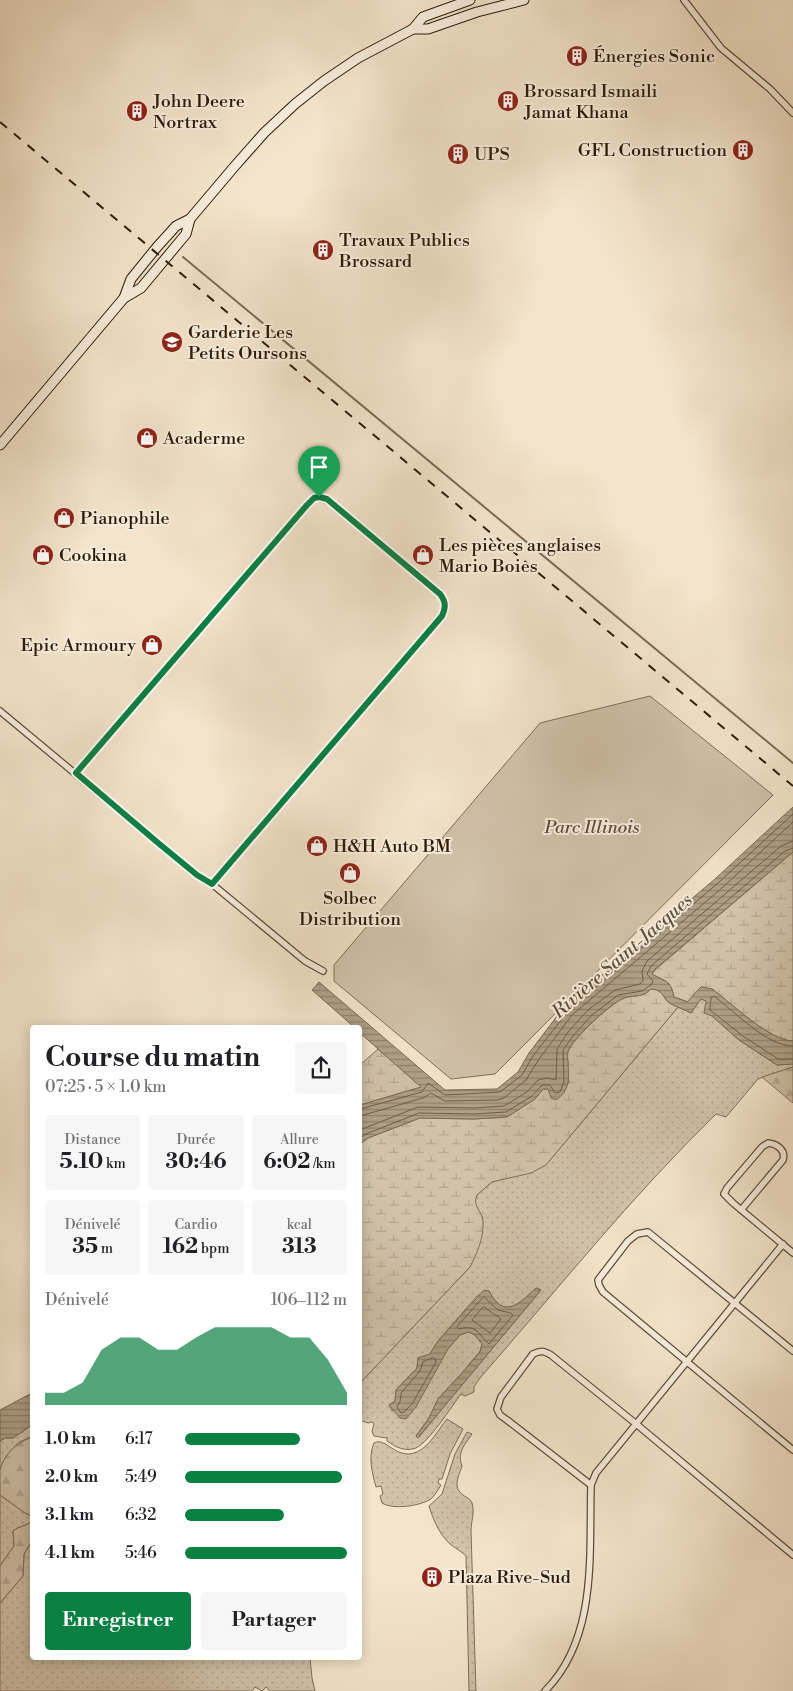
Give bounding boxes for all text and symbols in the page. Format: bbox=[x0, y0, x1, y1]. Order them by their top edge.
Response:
building icon: Énergies Sonic bbox=[565, 44, 589, 68]
place label: Énergies Sonic bbox=[593, 45, 715, 68]
place label: Brossard Ismaili Jamat Khana bbox=[523, 80, 658, 124]
building icon: Brossard Ismaili Jamat Khana bbox=[496, 89, 520, 113]
place label: John Deere Nortrax bbox=[152, 90, 245, 134]
building icon: John Deere Nortrax bbox=[125, 99, 149, 123]
building icon: GFL Construction bbox=[731, 138, 755, 162]
place label: GFL Construction bbox=[578, 139, 727, 162]
building icon: UPS bbox=[446, 142, 470, 166]
place label: UPS bbox=[474, 143, 510, 166]
place label: Travaux Publics Brossard bbox=[338, 229, 470, 273]
building icon: Travaux Publics Brossard bbox=[311, 238, 335, 262]
place label: Garderie Les Petits Oursons bbox=[188, 321, 307, 365]
school or university icon: Garderie Les Petits Oursons bbox=[160, 330, 184, 354]
shop icon: Acaderme bbox=[135, 426, 159, 450]
place label: Acaderme bbox=[162, 427, 245, 450]
pin bbox=[298, 446, 340, 497]
icon: arrive bbox=[305, 453, 333, 481]
shop icon: Pianophile bbox=[52, 506, 76, 530]
place label: Pianophile bbox=[80, 507, 170, 530]
place label: Les pièces anglaises Mario Boies bbox=[439, 534, 601, 578]
shop icon: Cookina bbox=[31, 543, 55, 567]
shop icon: Les pièces anglaises Mario Boies bbox=[411, 543, 435, 567]
place label: Cookina bbox=[59, 544, 128, 567]
shop icon: Epic Armoury bbox=[140, 633, 164, 657]
place label: Epic Armoury bbox=[21, 634, 136, 657]
park label: Parc Illinois bbox=[543, 816, 640, 839]
shop icon: H&H Auto BM bbox=[305, 834, 329, 858]
place label: H&H Auto BM bbox=[333, 835, 451, 858]
shop icon: Solbec Distribution bbox=[338, 861, 362, 885]
place label: Solbec Distribution bbox=[299, 887, 401, 931]
water label: Rivière Saint-Jacques bbox=[546, 888, 697, 1024]
text: Course du matin bbox=[45, 1040, 260, 1075]
button: share bbox=[295, 1042, 347, 1094]
text: 07:25 · 5 × 1.0 km bbox=[45, 1077, 166, 1097]
text: Distance bbox=[64, 1131, 121, 1149]
text: Durée bbox=[177, 1131, 215, 1149]
text: Allure bbox=[280, 1131, 319, 1149]
text: 5.10 bbox=[60, 1149, 103, 1175]
text: 30:46 bbox=[166, 1149, 226, 1175]
text: 6:02 bbox=[263, 1149, 310, 1175]
text: km bbox=[103, 1155, 126, 1173]
text: /km bbox=[310, 1155, 335, 1173]
text: Dénivelé bbox=[65, 1216, 121, 1234]
text: Cardio bbox=[174, 1216, 218, 1234]
text: kcal bbox=[287, 1216, 312, 1234]
text: 35 bbox=[72, 1234, 98, 1260]
text: 162 bbox=[163, 1234, 198, 1260]
text: 313 bbox=[282, 1234, 317, 1260]
text: m bbox=[98, 1240, 113, 1258]
text: bpm bbox=[198, 1240, 229, 1258]
text: Dénivelé bbox=[45, 1290, 109, 1310]
text: 106–112 m bbox=[271, 1290, 347, 1310]
text: 1.0 km bbox=[45, 1429, 96, 1449]
text: 6:17 bbox=[125, 1429, 152, 1449]
text: 2.0 km bbox=[45, 1467, 98, 1487]
text: 5:49 bbox=[125, 1467, 157, 1487]
text: 3.1 km bbox=[45, 1505, 94, 1525]
text: 6:32 bbox=[125, 1505, 156, 1525]
text: 4.1 km bbox=[45, 1543, 95, 1563]
text: 5:46 bbox=[125, 1543, 157, 1563]
building icon: Plaza Rive-Sud bbox=[420, 1565, 444, 1589]
place label: Plaza Rive-Sud bbox=[448, 1566, 571, 1589]
button: Enregistrer bbox=[45, 1592, 191, 1650]
button: Partager bbox=[201, 1592, 347, 1650]

